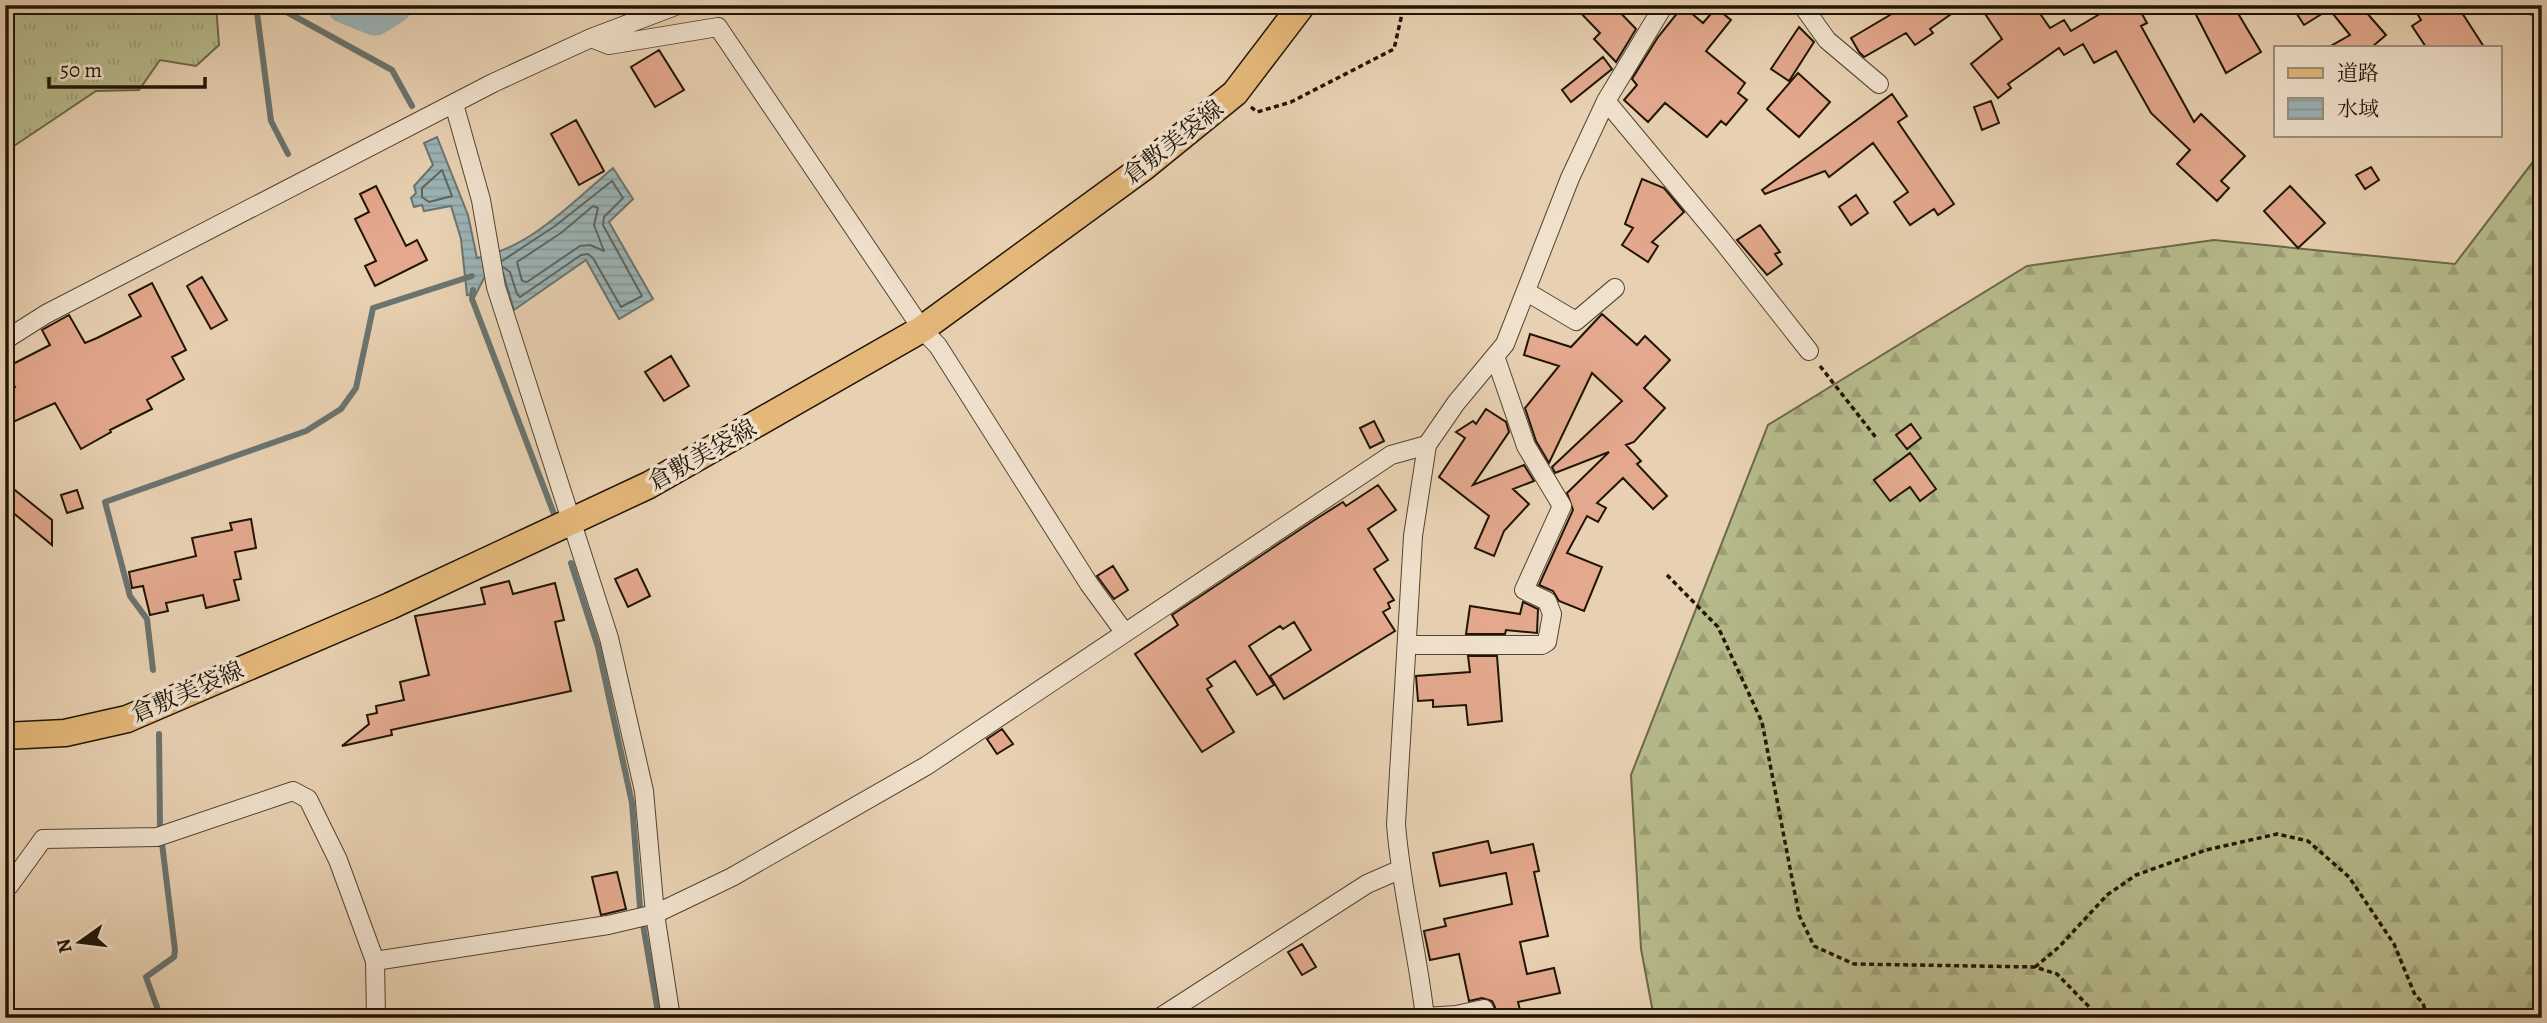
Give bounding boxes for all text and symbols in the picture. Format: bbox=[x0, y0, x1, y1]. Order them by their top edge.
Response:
scale bar bbox=[49, 46, 205, 90]
legend bbox=[2274, 46, 2502, 136]
text: 50 m bbox=[60, 56, 102, 84]
text: 道路 bbox=[2337, 59, 2379, 87]
street label: 倉敷美袋線 bbox=[1116, 92, 1230, 192]
text: 水域 bbox=[2337, 95, 2379, 123]
street label: 倉敷美袋線 bbox=[642, 412, 762, 498]
street label: 倉敷美袋線 bbox=[126, 654, 248, 730]
north arrow bbox=[46, 908, 116, 978]
text: N bbox=[50, 936, 79, 956]

